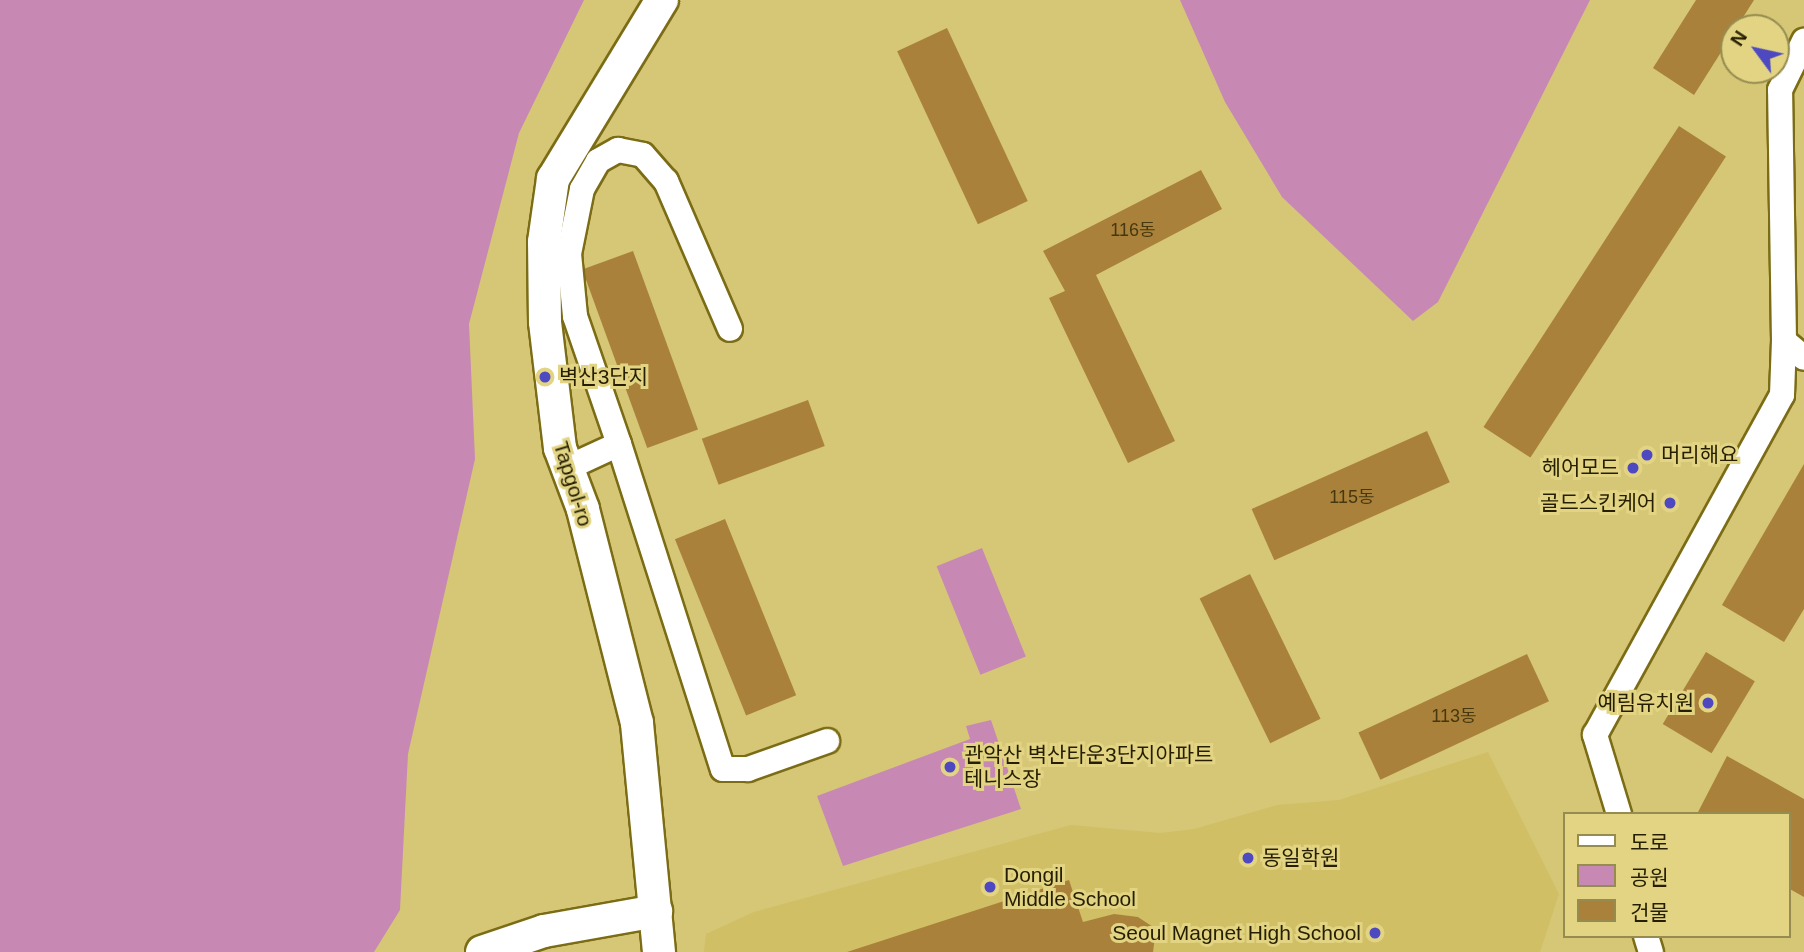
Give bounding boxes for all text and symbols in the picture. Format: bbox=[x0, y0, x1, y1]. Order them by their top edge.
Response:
north arrow bbox=[1720, 14, 1790, 84]
text: N bbox=[1726, 27, 1751, 50]
house number: 116동 bbox=[1110, 219, 1156, 241]
place label: 벽산3단지 bbox=[559, 364, 648, 390]
marker: 벽산3단지 bbox=[537, 369, 553, 385]
street label: Tapgol-ro bbox=[548, 438, 598, 530]
place label: 머리해요 bbox=[1661, 442, 1738, 468]
marker: 머리해요 bbox=[1639, 447, 1655, 463]
place label: 헤어모드 bbox=[1542, 455, 1619, 481]
marker: 헤어모드 bbox=[1625, 460, 1641, 476]
house number: 115동 bbox=[1329, 486, 1375, 508]
place label: 골드스킨케어 bbox=[1540, 490, 1656, 516]
marker: 골드스킨케어 bbox=[1662, 495, 1678, 511]
place label: 예림유치원 bbox=[1597, 690, 1694, 716]
marker: 예림유치원 bbox=[1700, 695, 1716, 711]
house number: 113동 bbox=[1431, 705, 1477, 727]
place label: 관악산 벽산타운3단지아파트 테니스장 bbox=[964, 742, 1213, 792]
marker: 관악산 벽산타운3단지아파트 테니스장 bbox=[942, 759, 958, 775]
legend bbox=[1562, 812, 1790, 938]
text: 도로 bbox=[1630, 831, 1669, 854]
place label: 동일학원 bbox=[1262, 845, 1339, 871]
marker: 동일학원 bbox=[1240, 850, 1256, 866]
place label: Dongil Middle School bbox=[1004, 862, 1136, 912]
text: 공원 bbox=[1630, 866, 1669, 889]
marker: Dongil Middle School bbox=[982, 879, 998, 895]
text: 건물 bbox=[1630, 901, 1669, 924]
place label: Seoul Magnet High School bbox=[1112, 920, 1361, 946]
marker: Seoul Magnet High School bbox=[1367, 925, 1383, 941]

